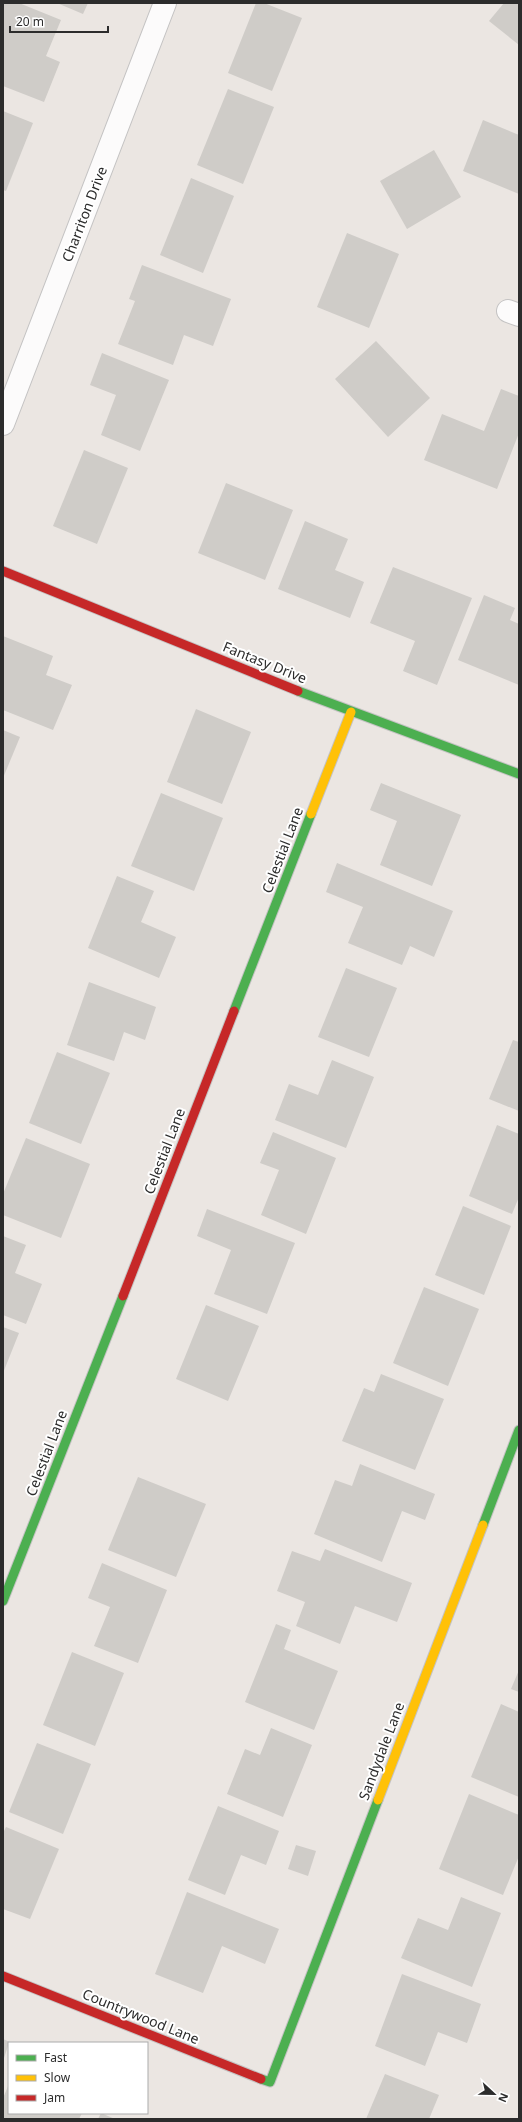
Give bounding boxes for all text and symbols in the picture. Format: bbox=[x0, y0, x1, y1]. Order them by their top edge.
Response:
scale bar bbox=[10, 8, 108, 34]
text: 20 m bbox=[16, 13, 44, 30]
street label: Charriton Drive bbox=[57, 163, 111, 265]
street label: Fantasy Drive bbox=[220, 637, 310, 687]
street label: Celestial Lane bbox=[257, 804, 307, 896]
street label: Celestial Lane bbox=[139, 1105, 189, 1197]
street label: Celestial Lane bbox=[21, 1407, 71, 1499]
street label: Sandydale Lane bbox=[354, 1699, 408, 1803]
street label: Countrywood Lane bbox=[80, 1984, 202, 2048]
legend bbox=[8, 2042, 148, 2114]
text: Fast bbox=[44, 2049, 68, 2066]
text: Slow bbox=[44, 2069, 71, 2086]
north arrow bbox=[474, 2074, 514, 2114]
text: Jam bbox=[43, 2089, 65, 2106]
text: N bbox=[495, 2091, 512, 2105]

